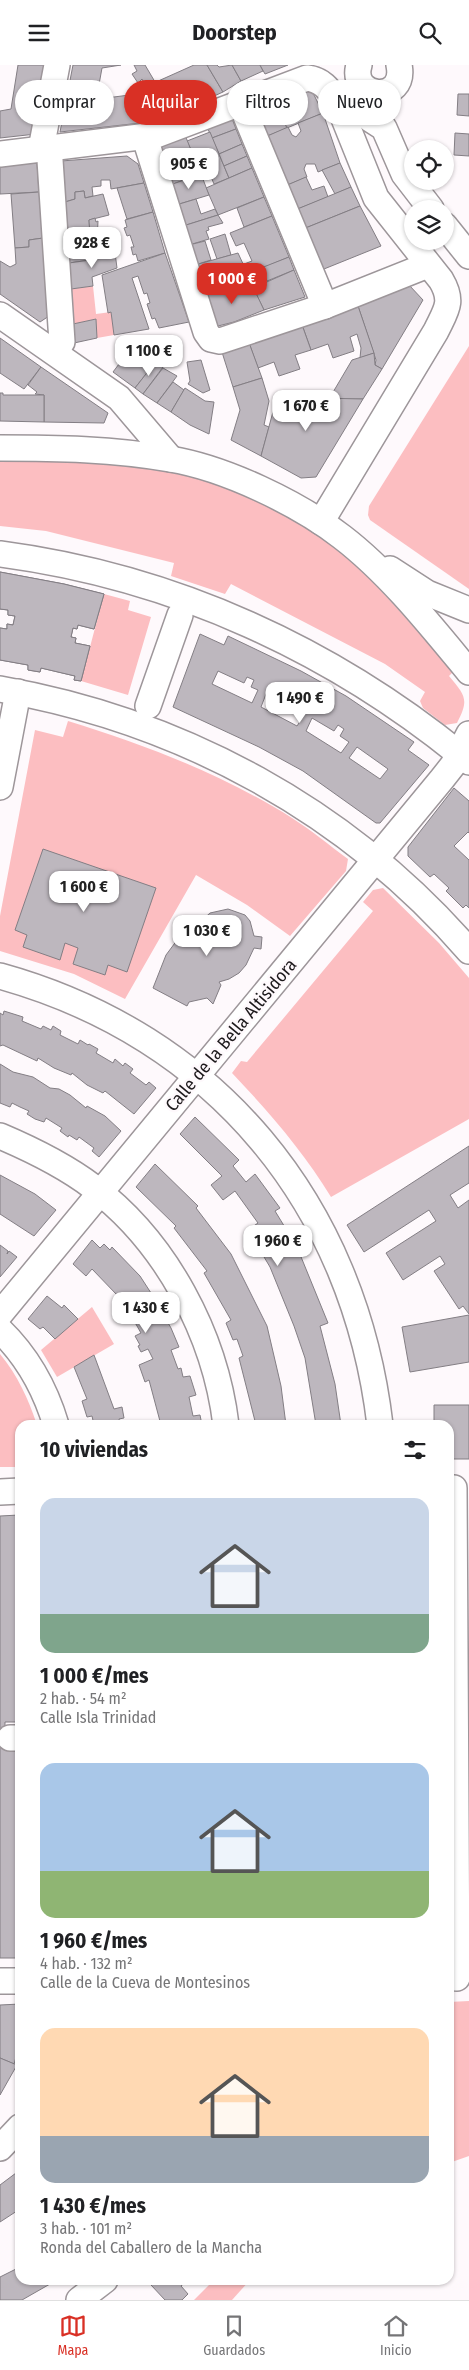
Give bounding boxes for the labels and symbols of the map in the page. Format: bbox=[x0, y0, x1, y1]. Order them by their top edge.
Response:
pin: 905 € bbox=[154, 147, 224, 190]
pin: 928 € bbox=[57, 227, 127, 269]
pin: 1 000 € bbox=[186, 263, 278, 305]
pin: 1 100 € bbox=[103, 335, 195, 377]
pin: 1 670 € bbox=[260, 389, 352, 432]
pin: 1 490 € bbox=[254, 681, 346, 724]
pin: 1 600 € bbox=[38, 871, 130, 913]
pin: 1 030 € bbox=[161, 915, 253, 957]
street label: Calle de la Bella Altisidora bbox=[161, 954, 301, 1116]
pin: 1 960 € bbox=[232, 1225, 324, 1267]
pin: 1 430 € bbox=[100, 1291, 192, 1334]

